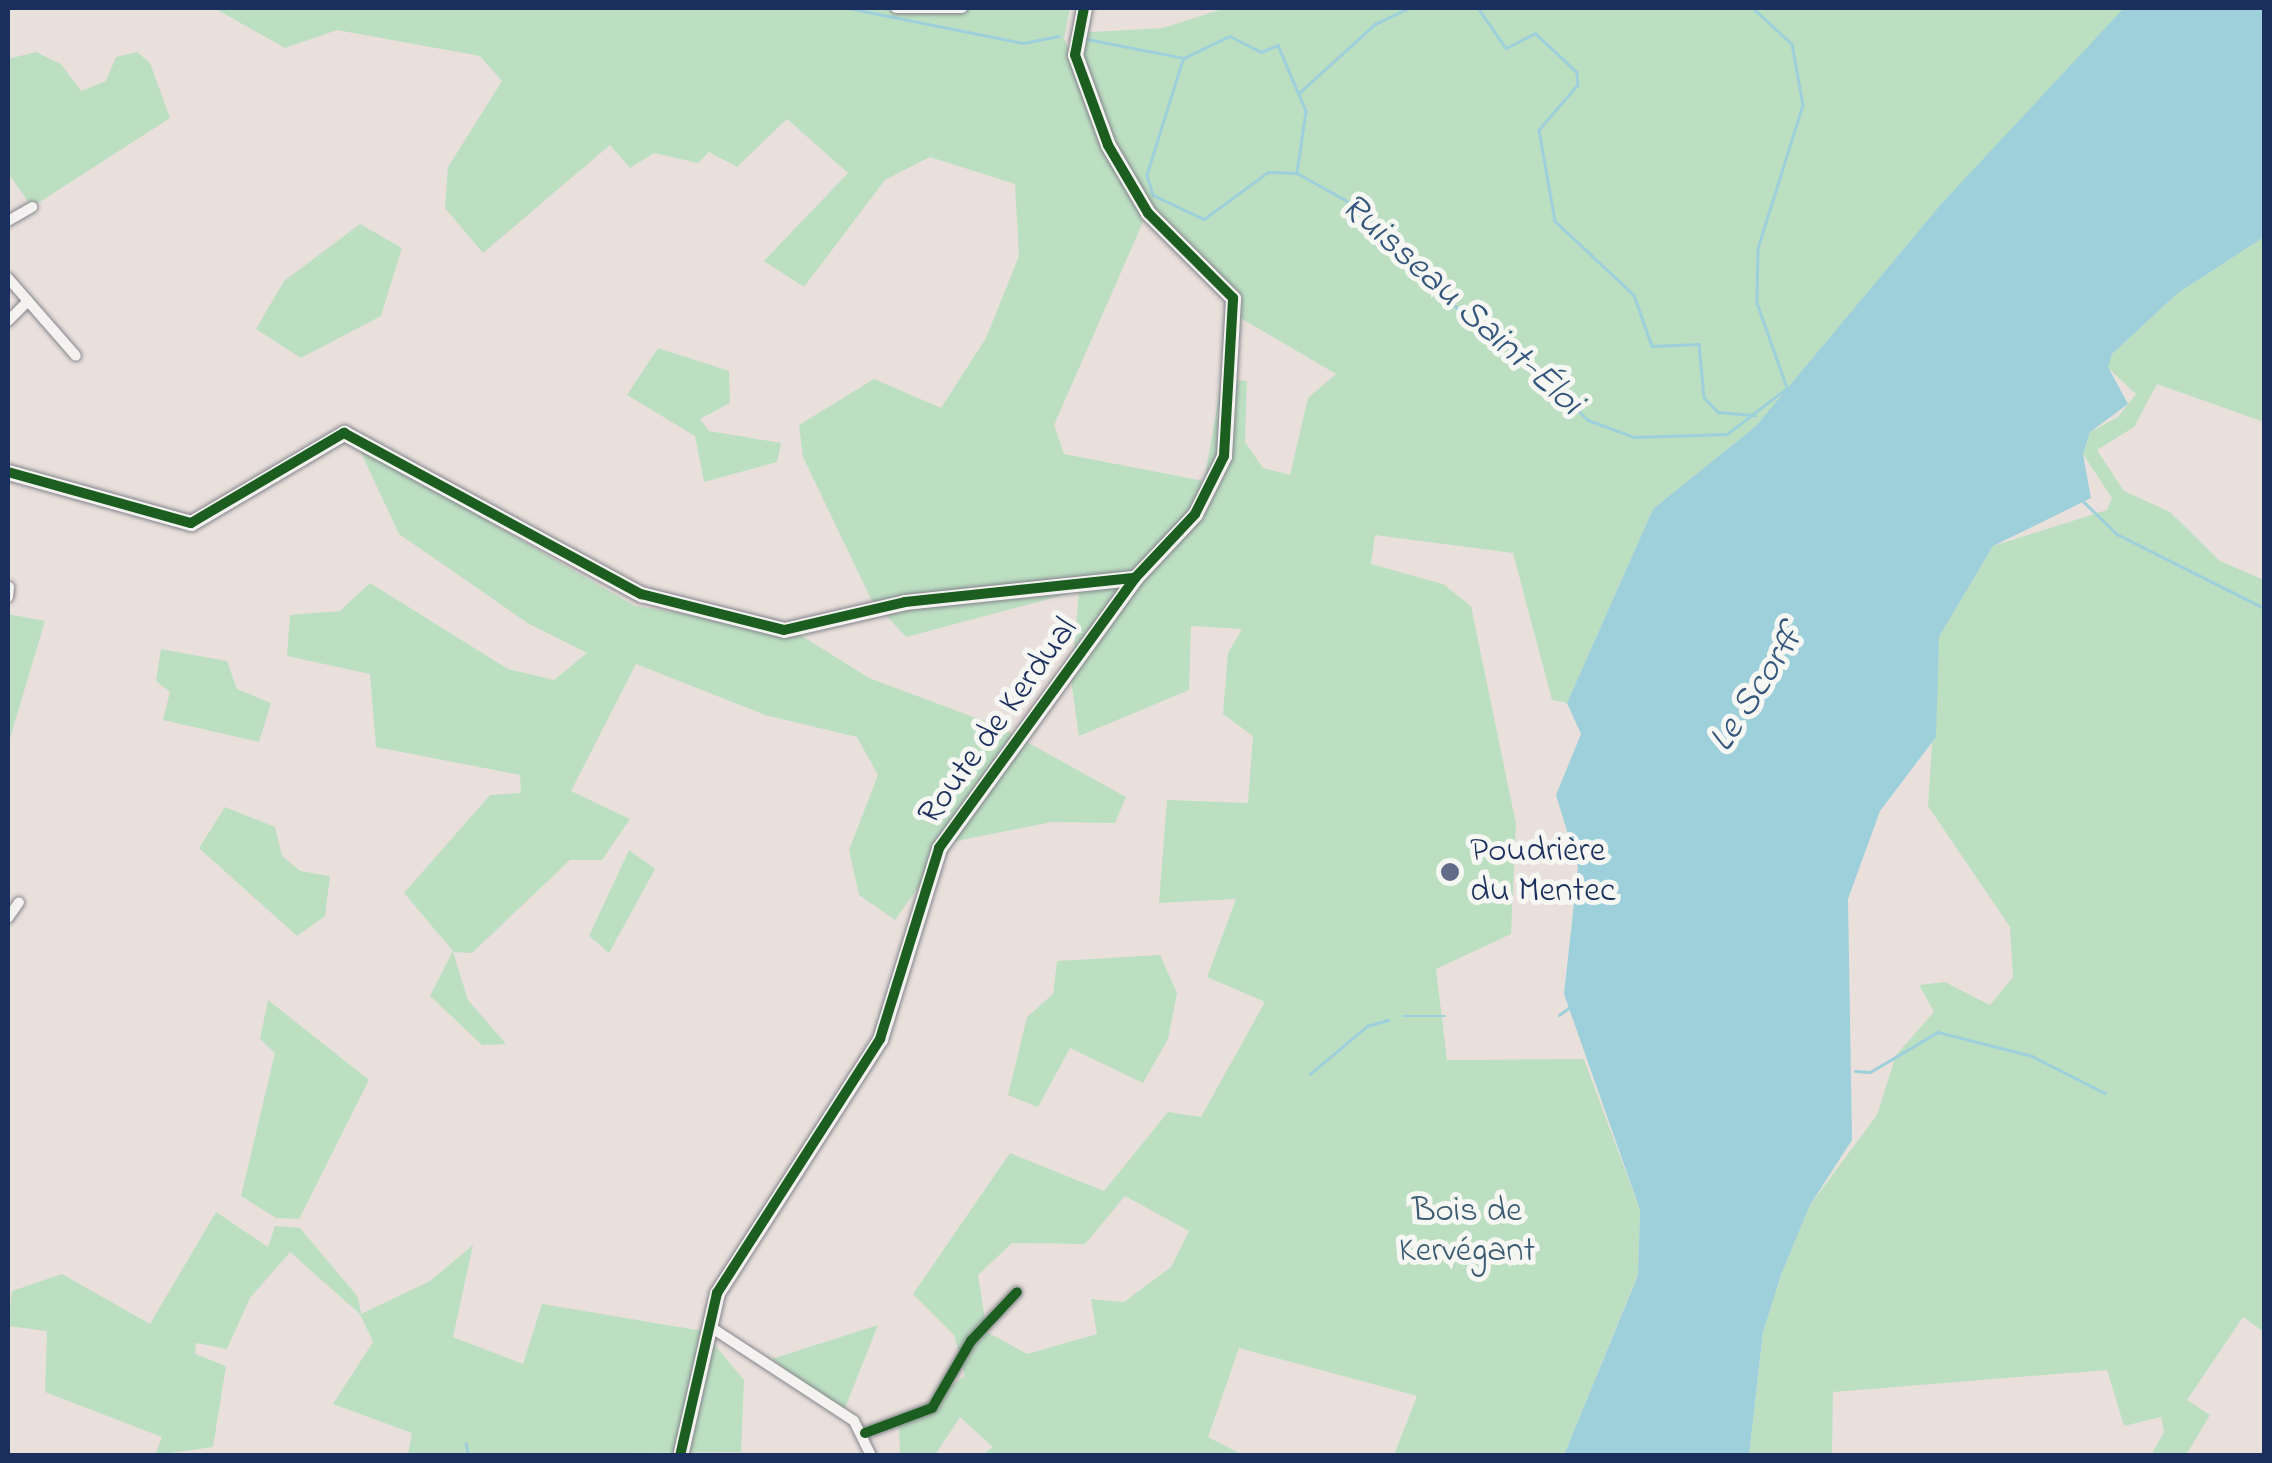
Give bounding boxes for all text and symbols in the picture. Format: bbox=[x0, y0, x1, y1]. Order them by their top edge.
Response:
water label: Ruisseau Saint-Éloi bbox=[1329, 185, 1591, 427]
street label: Route de Kerdual bbox=[910, 610, 1088, 834]
water label: Le Scorff bbox=[1701, 619, 1815, 761]
place label: Poudrière du Mentec bbox=[1470, 831, 1615, 913]
marker: Poudrière du Mentec bbox=[1439, 861, 1461, 883]
park label: Bois de Kervégant bbox=[1399, 1191, 1535, 1273]

